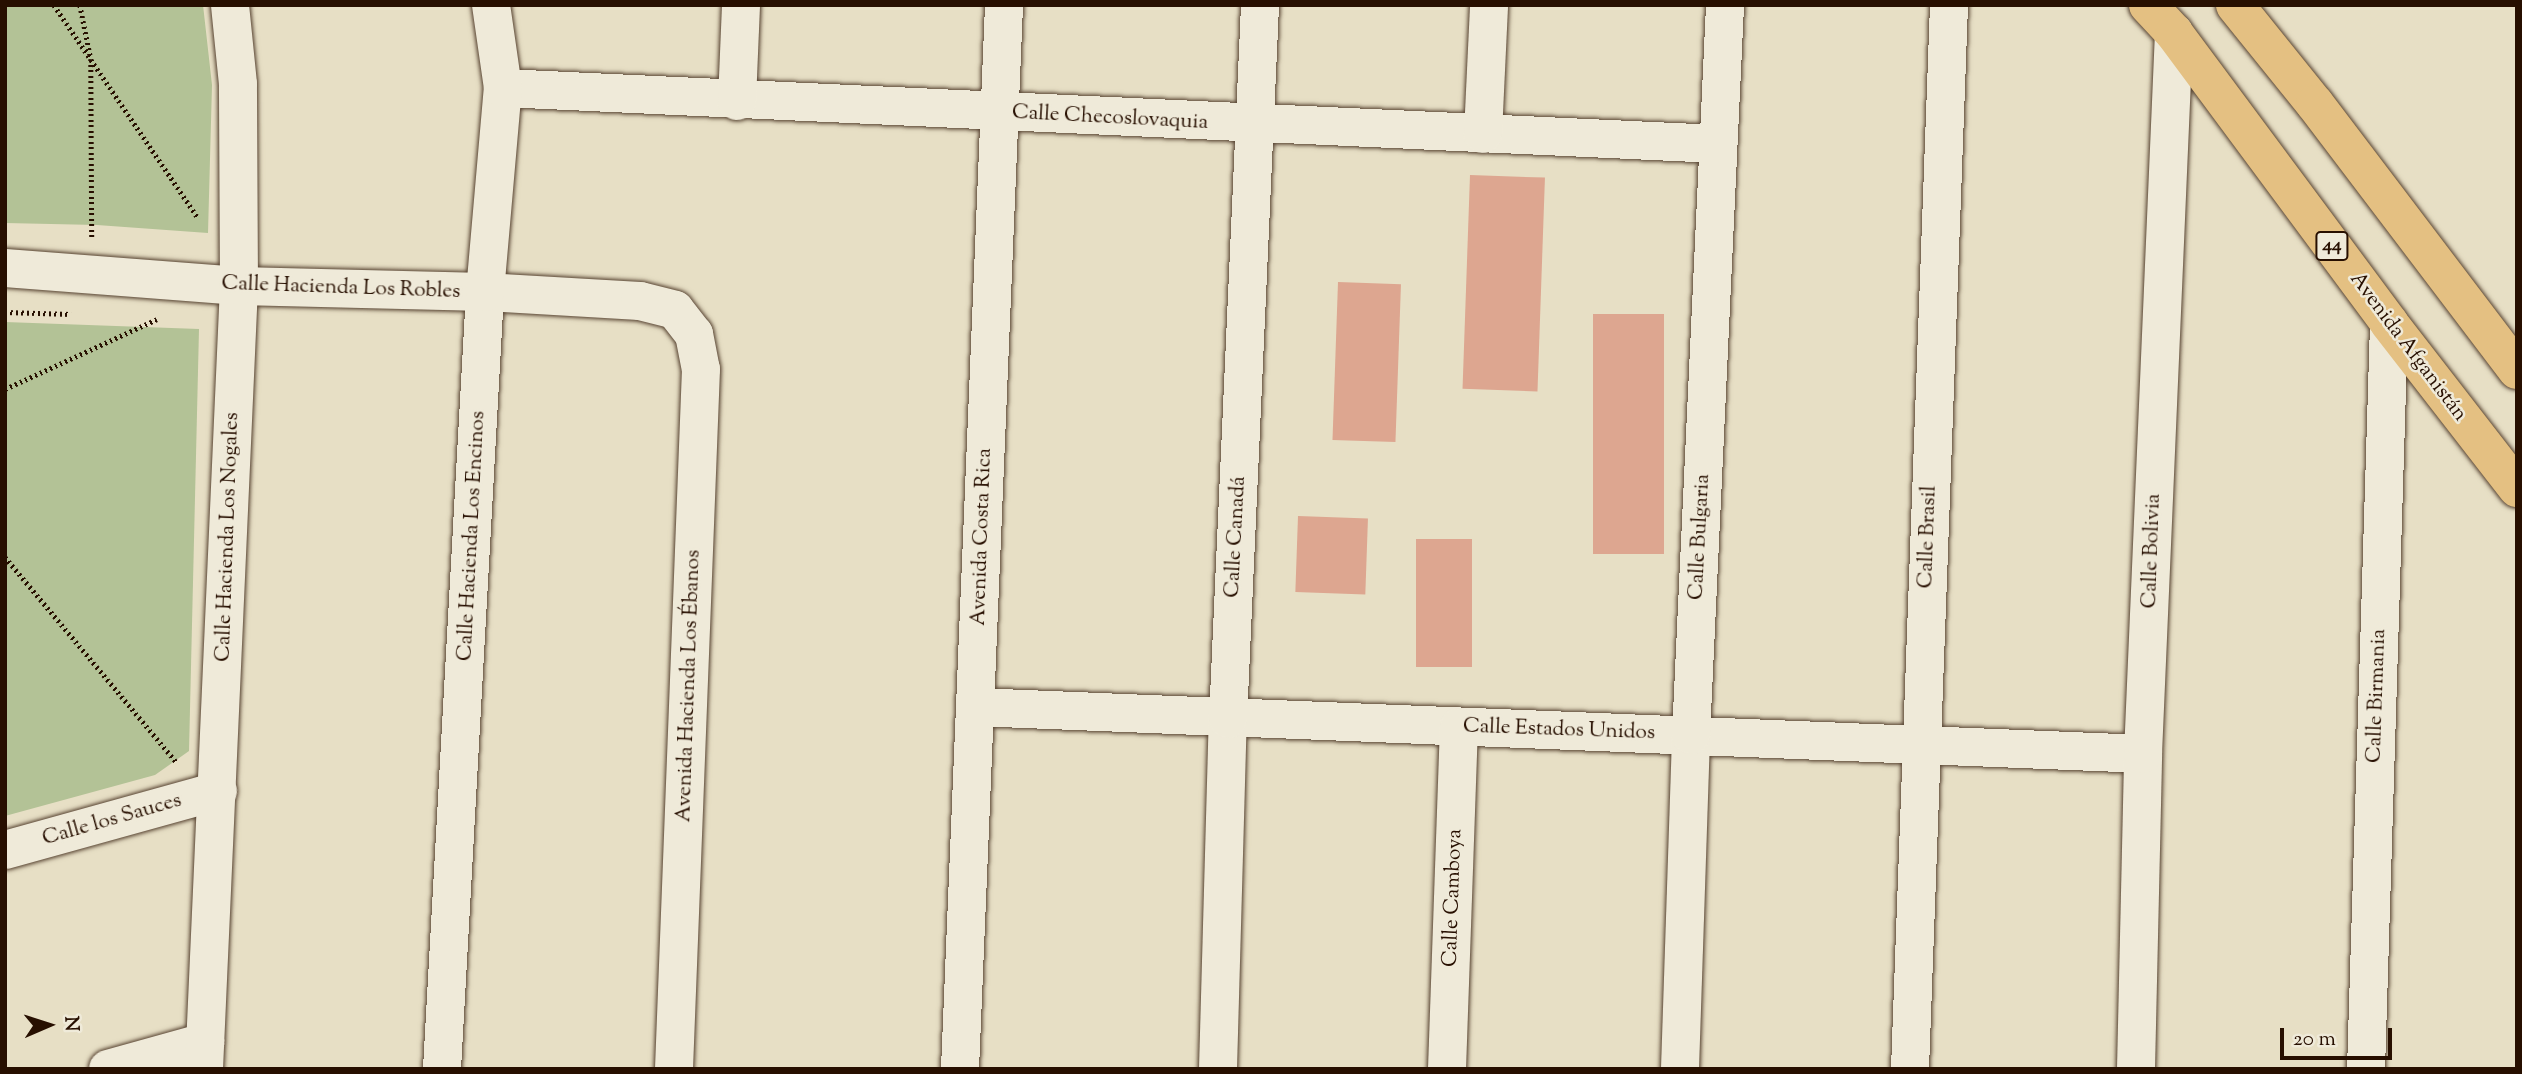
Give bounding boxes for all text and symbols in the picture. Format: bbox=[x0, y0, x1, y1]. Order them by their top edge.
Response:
street label: Calle Checoslovaquia bbox=[1011, 100, 1209, 136]
road number: 44 bbox=[2314, 230, 2350, 262]
street label: Avenida Afganistán bbox=[2344, 268, 2472, 426]
street label: Calle Hacienda Los Robles bbox=[221, 271, 461, 305]
street label: Calle Hacienda Los Encinos bbox=[453, 410, 491, 662]
street label: Calle Hacienda Los Nogales bbox=[211, 412, 245, 662]
street label: Avenida Costa Rica bbox=[966, 448, 998, 626]
street label: Calle Bulgaria bbox=[1684, 473, 1716, 601]
street label: Calle Canadá bbox=[1220, 476, 1252, 598]
street label: Calle Brasil bbox=[1914, 485, 1942, 589]
street label: Calle Bolivia bbox=[2137, 493, 2167, 609]
street label: Avenida Hacienda Los Ébanos bbox=[672, 549, 706, 823]
street label: Calle Birmania bbox=[2362, 629, 2392, 763]
street label: Calle Estados Unidos bbox=[1463, 714, 1655, 746]
street label: Calle los Sauces bbox=[40, 788, 184, 852]
street label: Calle Camboya bbox=[1438, 829, 1468, 967]
north arrow bbox=[14, 990, 84, 1060]
scale bar bbox=[2284, 1014, 2396, 1058]
text: N bbox=[57, 1016, 84, 1032]
text: 20 m bbox=[2293, 1025, 2336, 1055]

